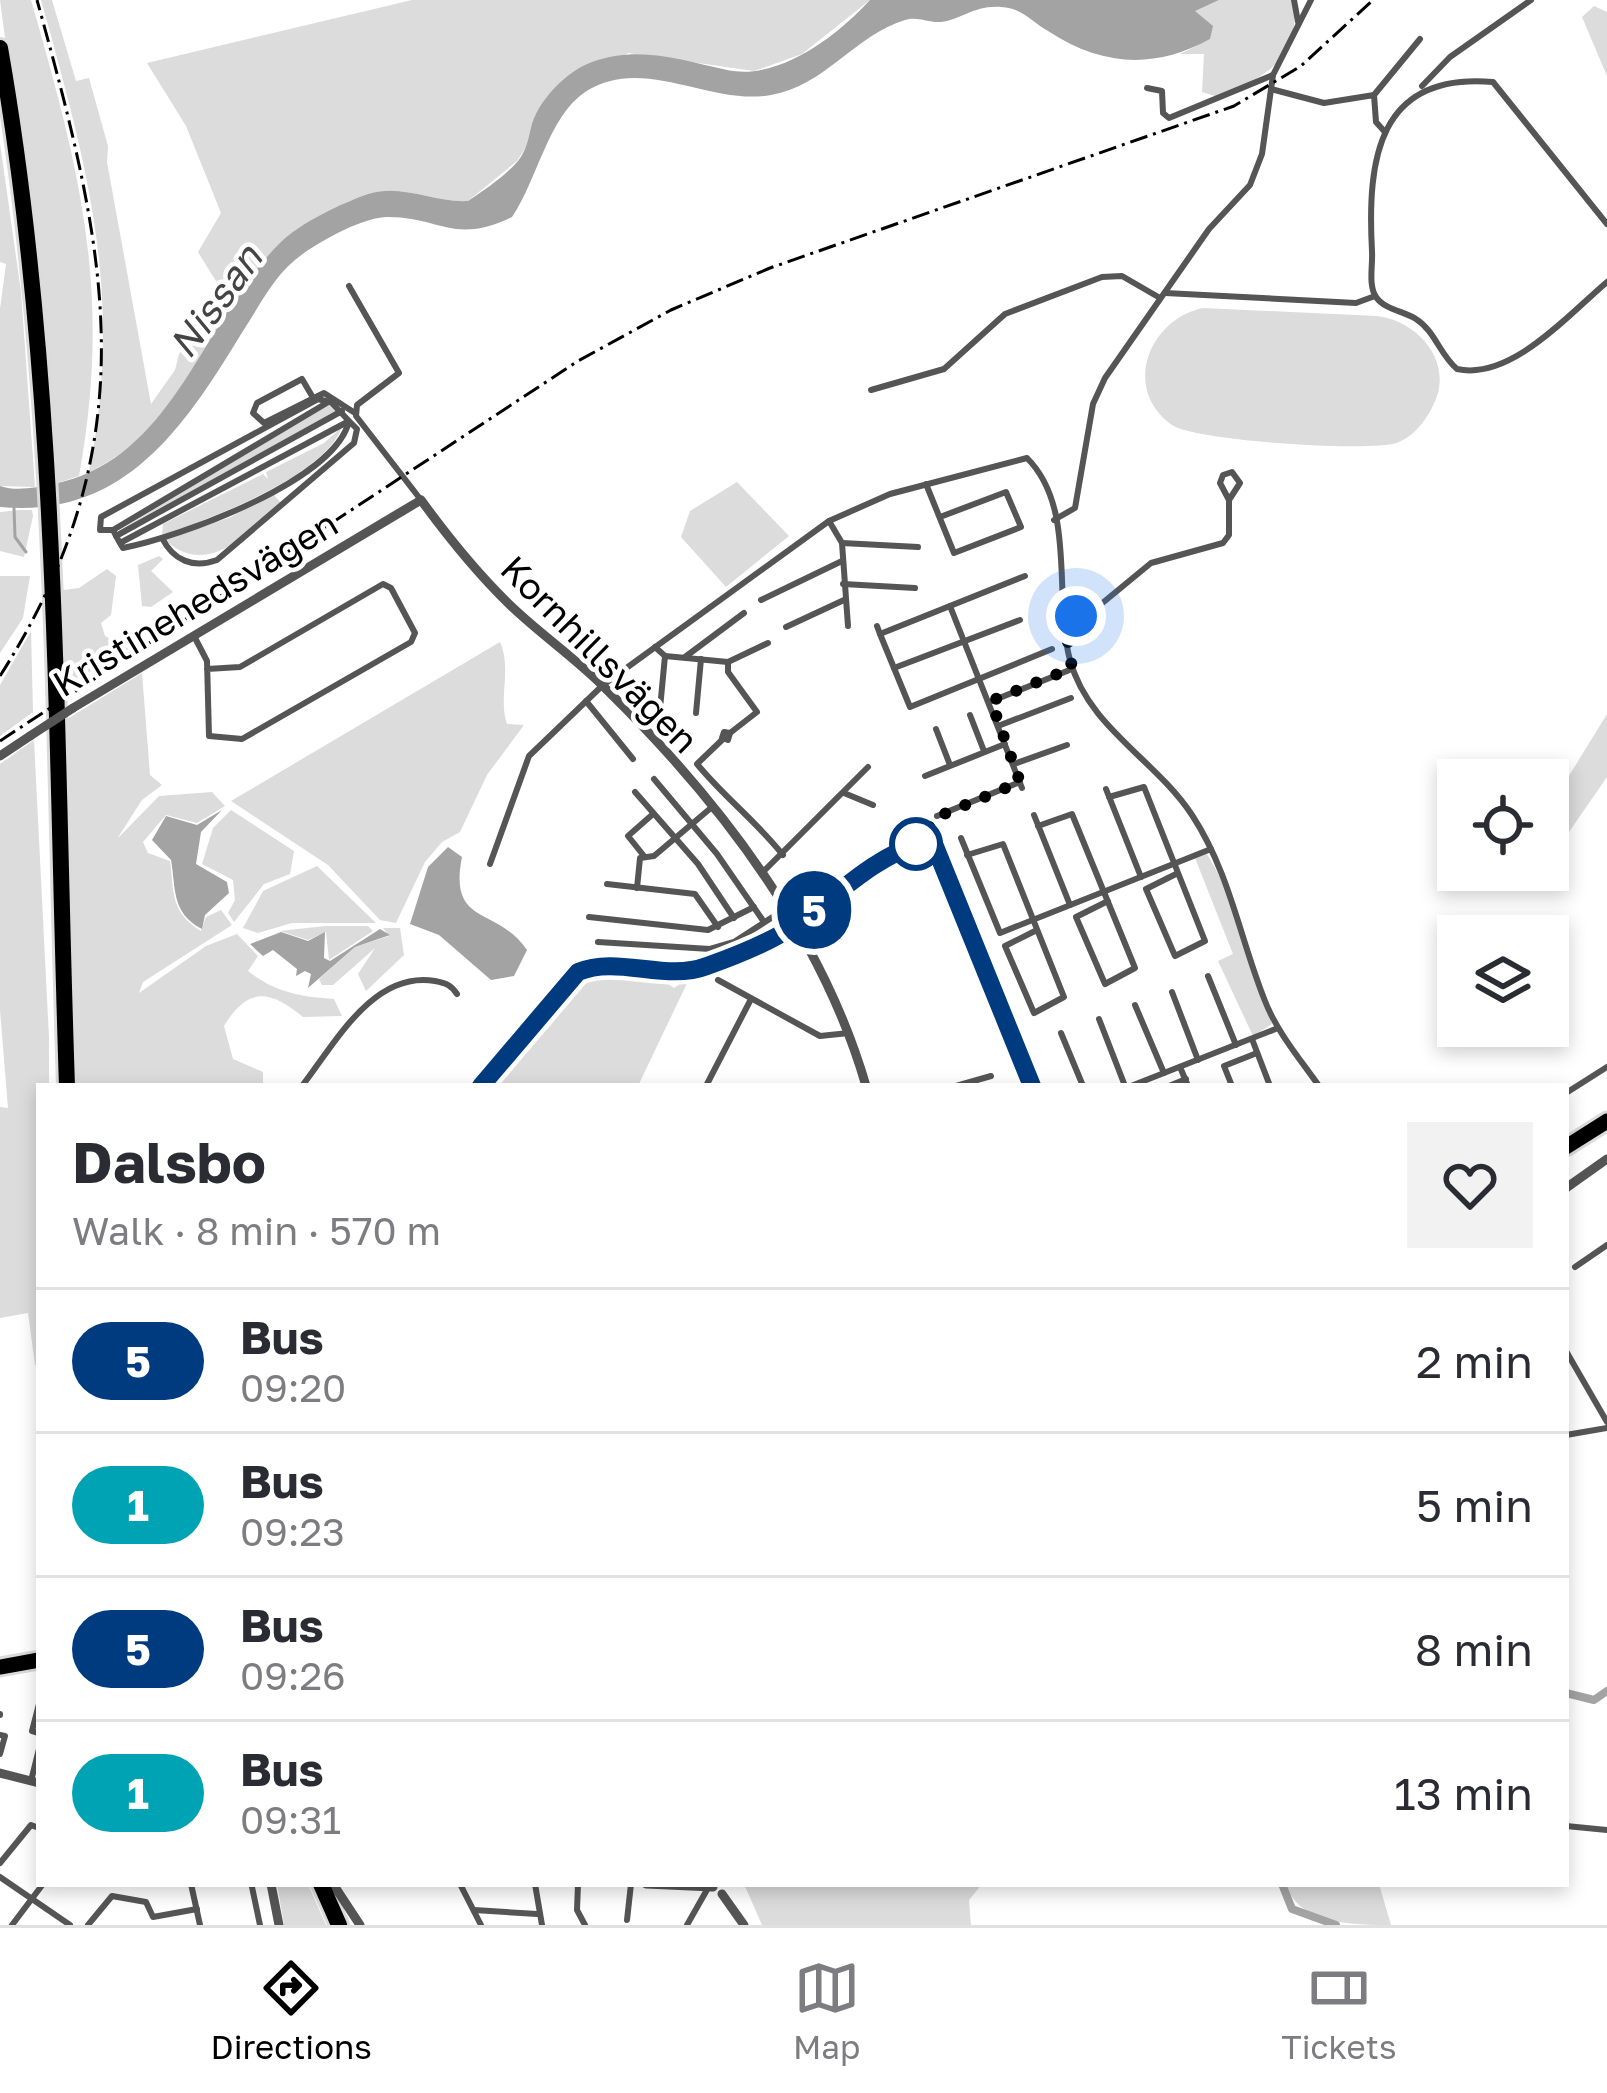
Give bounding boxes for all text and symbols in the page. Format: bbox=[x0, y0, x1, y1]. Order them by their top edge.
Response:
water label: Nissan bbox=[159, 234, 273, 366]
street label: Kristinehedsvägen bbox=[45, 501, 345, 705]
street label: Kornhillsvägen bbox=[493, 547, 707, 761]
your location bbox=[1046, 586, 1106, 646]
map controls bbox=[1437, 759, 1569, 1047]
button: locate bbox=[1437, 759, 1569, 891]
unlabelled marker bbox=[891, 819, 941, 869]
line badge: 5 bbox=[775, 871, 853, 949]
text: 5 bbox=[801, 885, 827, 935]
button: layers bbox=[1437, 915, 1569, 1047]
button: heart bbox=[1407, 1122, 1533, 1248]
text: Dalsbo bbox=[72, 1127, 266, 1196]
text: Walk · 8 min · 570 m bbox=[72, 1207, 441, 1254]
text: Bus bbox=[240, 1310, 324, 1364]
text: 2 min bbox=[1416, 1334, 1533, 1388]
text: 5 bbox=[125, 1336, 151, 1386]
text: 09:20 bbox=[240, 1364, 346, 1411]
text: Bus bbox=[240, 1454, 324, 1508]
text: 5 min bbox=[1416, 1478, 1533, 1532]
text: 1 bbox=[127, 1480, 149, 1530]
text: 09:23 bbox=[240, 1508, 345, 1555]
text: Bus bbox=[240, 1598, 324, 1652]
text: 8 min bbox=[1415, 1622, 1533, 1676]
text: 5 bbox=[125, 1624, 151, 1674]
text: 09:26 bbox=[240, 1652, 346, 1699]
text: Bus bbox=[240, 1742, 324, 1796]
text: 13 min bbox=[1394, 1766, 1533, 1820]
text: 1 bbox=[127, 1768, 149, 1818]
text: 09:31 bbox=[240, 1796, 341, 1843]
tab: Directions bbox=[211, 1955, 372, 2066]
tab: Map bbox=[793, 1955, 860, 2066]
tab: Tickets bbox=[1281, 1955, 1396, 2066]

